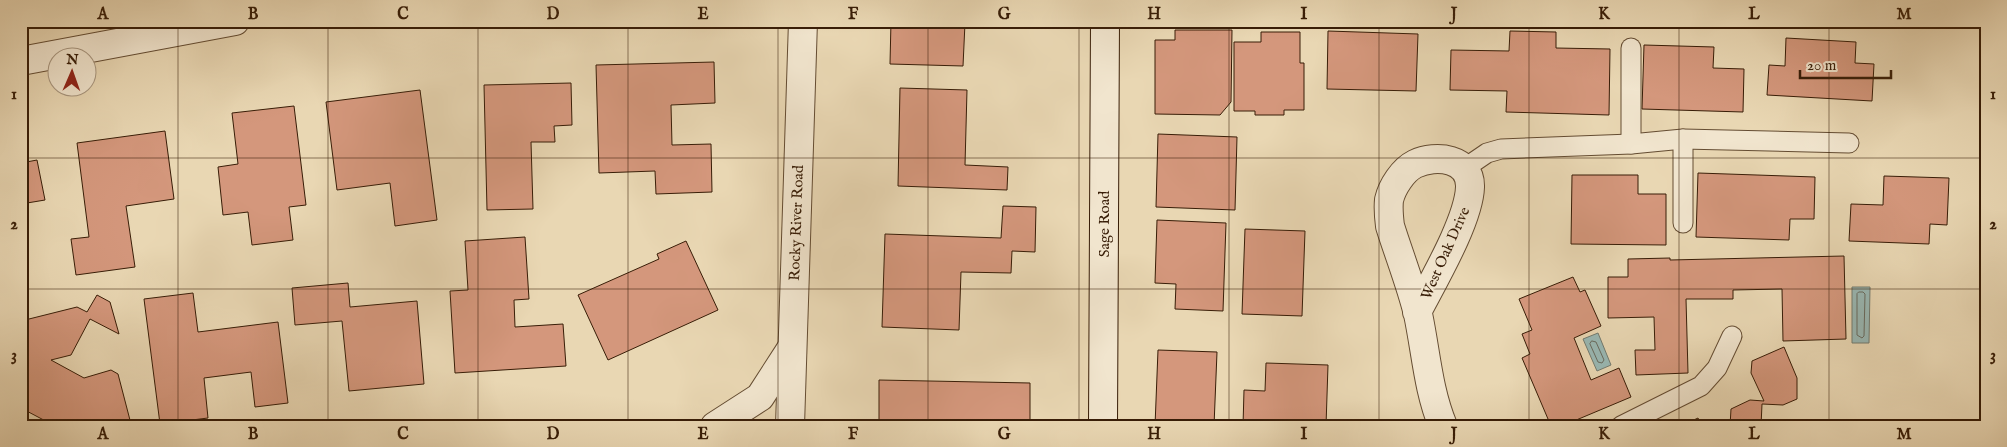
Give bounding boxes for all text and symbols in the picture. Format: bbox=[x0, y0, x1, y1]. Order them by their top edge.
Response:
text: A bbox=[97, 5, 110, 25]
text: B bbox=[248, 5, 259, 25]
text: C bbox=[397, 5, 409, 25]
text: D bbox=[547, 5, 560, 25]
text: E bbox=[697, 5, 709, 25]
text: F bbox=[848, 5, 859, 25]
text: G bbox=[998, 5, 1011, 25]
text: H bbox=[1147, 5, 1161, 25]
text: I bbox=[1301, 5, 1308, 25]
text: J bbox=[1449, 5, 1458, 25]
text: K bbox=[1598, 5, 1611, 25]
text: L bbox=[1748, 5, 1760, 25]
text: M bbox=[1896, 5, 1912, 25]
north arrow bbox=[48, 48, 98, 98]
scale bar bbox=[1800, 48, 1891, 80]
text: N bbox=[65, 51, 79, 69]
text: 20 m bbox=[1807, 56, 1837, 75]
text: 1 bbox=[11, 85, 17, 105]
text: 1 bbox=[1990, 85, 1996, 105]
street label: Rocky River Road bbox=[785, 164, 808, 281]
street label: Sage Road bbox=[1095, 190, 1114, 257]
street label: West Oak Drive bbox=[1417, 204, 1474, 302]
text: 2 bbox=[10, 215, 18, 235]
text: 2 bbox=[1989, 215, 1997, 235]
text: 3 bbox=[11, 346, 17, 366]
text: 3 bbox=[1990, 346, 1996, 366]
text: A bbox=[97, 425, 110, 445]
text: B bbox=[248, 425, 259, 445]
text: C bbox=[397, 425, 409, 445]
text: D bbox=[547, 425, 560, 445]
text: E bbox=[697, 425, 709, 445]
text: F bbox=[848, 425, 859, 445]
text: G bbox=[998, 425, 1011, 445]
text: H bbox=[1147, 425, 1161, 445]
text: I bbox=[1301, 425, 1308, 445]
text: J bbox=[1449, 425, 1458, 445]
text: K bbox=[1598, 425, 1611, 445]
text: L bbox=[1748, 425, 1760, 445]
text: M bbox=[1896, 425, 1912, 445]

